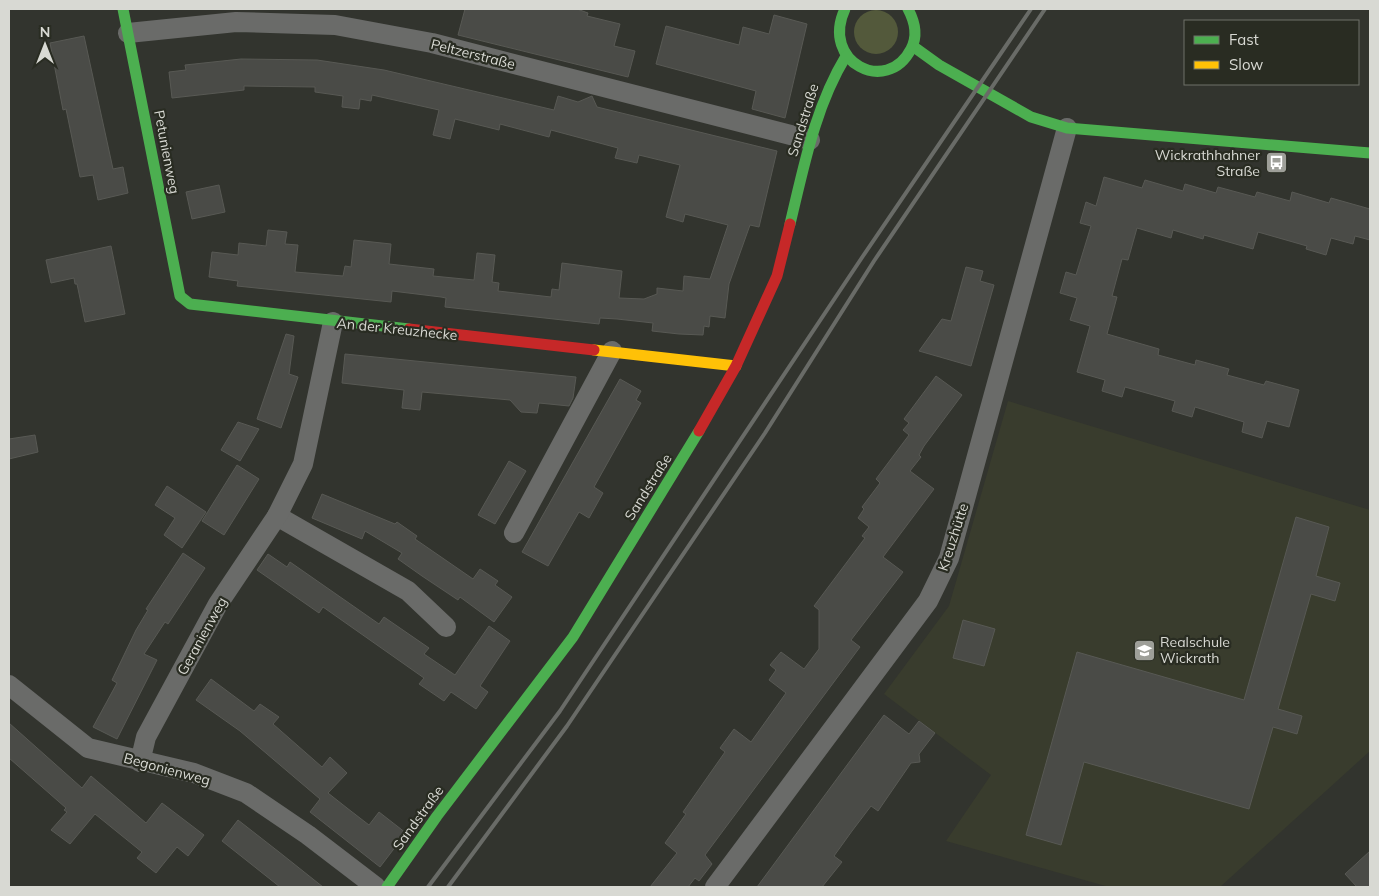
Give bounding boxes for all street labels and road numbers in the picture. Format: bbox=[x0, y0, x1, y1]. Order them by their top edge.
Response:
street label: Peltzerstraße bbox=[429, 35, 517, 73]
street label: Sandstraße bbox=[783, 81, 823, 159]
street label: Petunienweg bbox=[150, 109, 184, 195]
street label: An der Kreuzhecke bbox=[336, 314, 458, 344]
street label: Sandstraße bbox=[620, 450, 676, 524]
street label: Kreuzhütte bbox=[934, 501, 972, 573]
street label: Geranienweg bbox=[173, 594, 231, 678]
street label: Begonienweg bbox=[122, 749, 212, 789]
street label: Sandstraße bbox=[389, 782, 447, 854]

